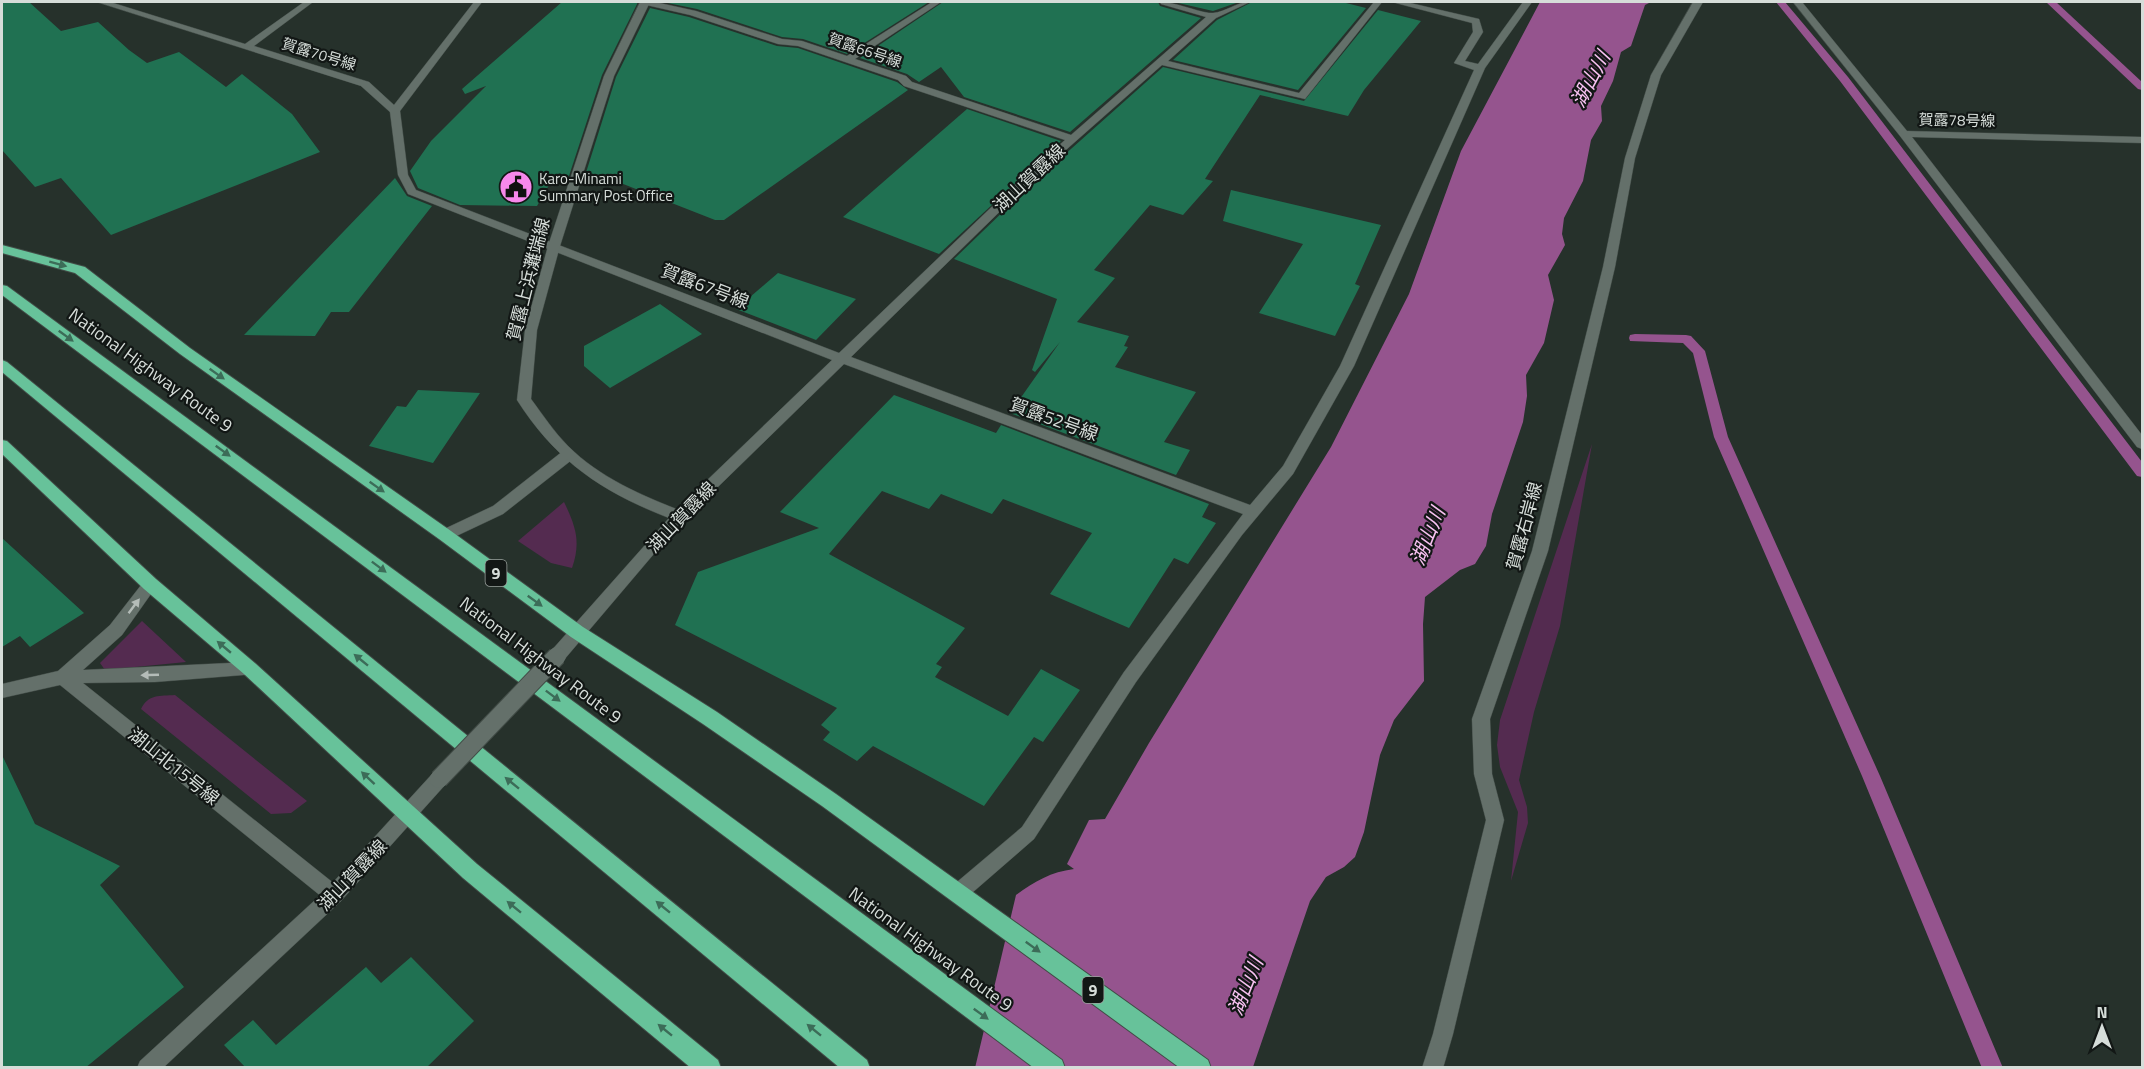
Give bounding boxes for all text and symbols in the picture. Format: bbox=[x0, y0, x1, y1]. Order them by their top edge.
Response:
street label: 賀露66号線 bbox=[825, 27, 905, 73]
street label: 賀露70号線 bbox=[279, 32, 359, 76]
water label: 湖山川 bbox=[1562, 43, 1619, 113]
street label: 賀露78号線 bbox=[1918, 108, 1996, 132]
street label: 湖山賀露線 bbox=[987, 137, 1071, 219]
place label: Karo-Minami Summary Post Office bbox=[539, 167, 673, 207]
public building icon: Karo-Minami Summary Post Office bbox=[498, 169, 534, 205]
street label: 賀露上浜灘端線 bbox=[500, 215, 556, 343]
street label: 賀露67号線 bbox=[657, 257, 753, 315]
one-way arrow bbox=[49, 260, 67, 269]
street label: National Highway Route 9 bbox=[63, 301, 239, 439]
one-way arrow bbox=[57, 330, 73, 342]
one-way arrow bbox=[209, 368, 225, 380]
street label: 賀露52号線 bbox=[1006, 391, 1102, 447]
one-way arrow bbox=[215, 445, 230, 457]
street label: 湖山賀露線 bbox=[640, 475, 722, 559]
street label: 賀露右岸線 bbox=[1499, 479, 1549, 573]
one-way arrow bbox=[369, 480, 384, 492]
water label: 湖山川 bbox=[1401, 501, 1453, 570]
road number: 9 bbox=[486, 560, 506, 586]
one-way arrow bbox=[372, 561, 387, 573]
street label: National Highway Route 9 bbox=[454, 590, 628, 730]
one-way arrow bbox=[526, 595, 542, 607]
one-way arrow bbox=[128, 598, 140, 613]
one-way arrow bbox=[217, 641, 232, 654]
one-way arrow bbox=[353, 653, 369, 666]
one-way arrow bbox=[140, 670, 159, 680]
one-way arrow bbox=[545, 690, 560, 702]
street label: 湖山北15号線 bbox=[123, 721, 225, 811]
one-way arrow bbox=[361, 771, 376, 785]
one-way arrow bbox=[504, 777, 520, 790]
street label: 湖山賀露線 bbox=[311, 833, 393, 917]
street label: National Highway Route 9 bbox=[843, 880, 1019, 1018]
one-way arrow bbox=[506, 901, 522, 914]
one-way arrow bbox=[656, 901, 671, 914]
one-way arrow bbox=[1024, 941, 1040, 953]
water label: 湖山川 bbox=[1219, 951, 1271, 1020]
road number: 9 bbox=[1082, 977, 1104, 1003]
north arrow bbox=[2072, 997, 2132, 1057]
text: N bbox=[2096, 1000, 2108, 1024]
one-way arrow bbox=[972, 1008, 988, 1020]
one-way arrow bbox=[657, 1024, 673, 1037]
one-way arrow bbox=[806, 1024, 822, 1037]

